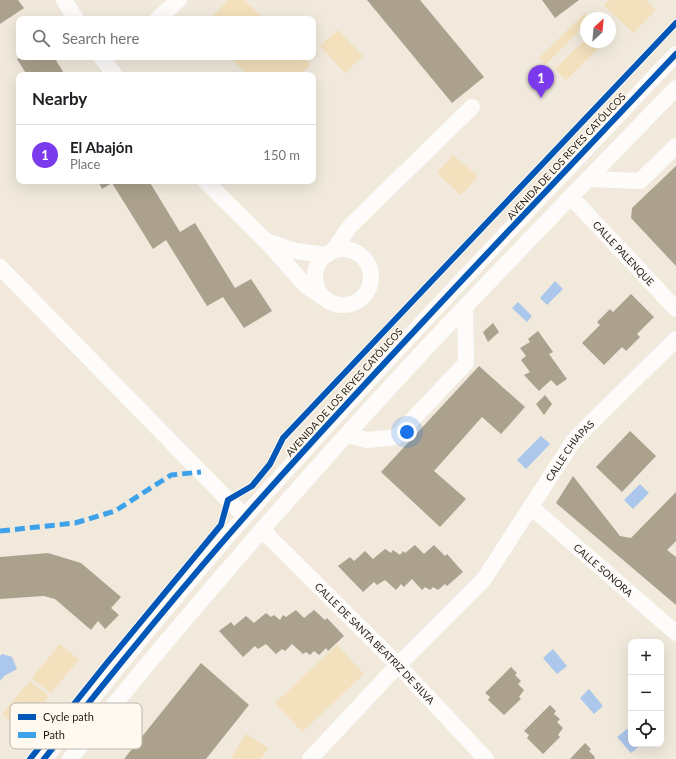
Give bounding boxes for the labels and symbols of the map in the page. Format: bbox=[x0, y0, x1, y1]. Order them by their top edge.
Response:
north arrow bbox=[580, 12, 616, 48]
pin: 1 bbox=[528, 65, 554, 98]
street label: AVENIDA DE LOS REYES CATÓLICOS bbox=[504, 90, 628, 222]
street label: CALLE PALENQUE bbox=[591, 218, 657, 288]
street label: AVENIDA DE LOS REYES CATÓLICOS bbox=[283, 325, 405, 459]
street label: CALLE CHIAPAS bbox=[543, 418, 597, 483]
your location bbox=[397, 422, 417, 442]
street label: CALLE SONORA bbox=[572, 541, 636, 599]
street label: CALLE DE SANTA BEATRIZ DE SILVA bbox=[313, 580, 437, 707]
legend bbox=[10, 703, 142, 749]
text: Cycle path bbox=[43, 710, 94, 723]
text: Path bbox=[43, 728, 65, 741]

